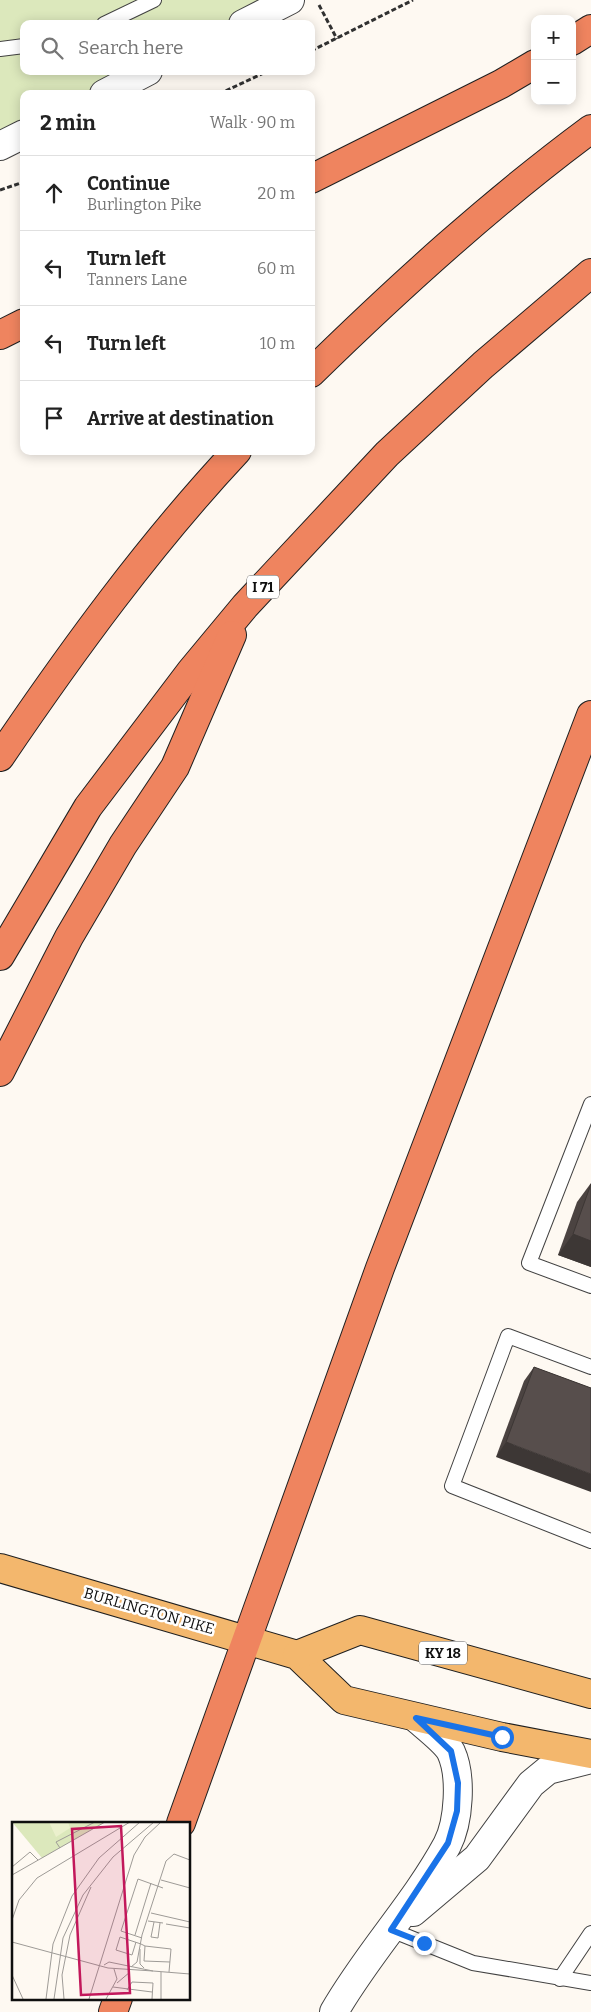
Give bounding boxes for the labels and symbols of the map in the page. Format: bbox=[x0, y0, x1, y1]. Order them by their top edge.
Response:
road number: I 71 bbox=[247, 576, 279, 598]
street label: BURLINGTON PIKE bbox=[82, 1584, 216, 1638]
road number: KY 18 bbox=[419, 1642, 467, 1665]
route start bbox=[491, 1726, 514, 1749]
inset map bbox=[12, 1822, 190, 2000]
route end bbox=[413, 1932, 436, 1955]

